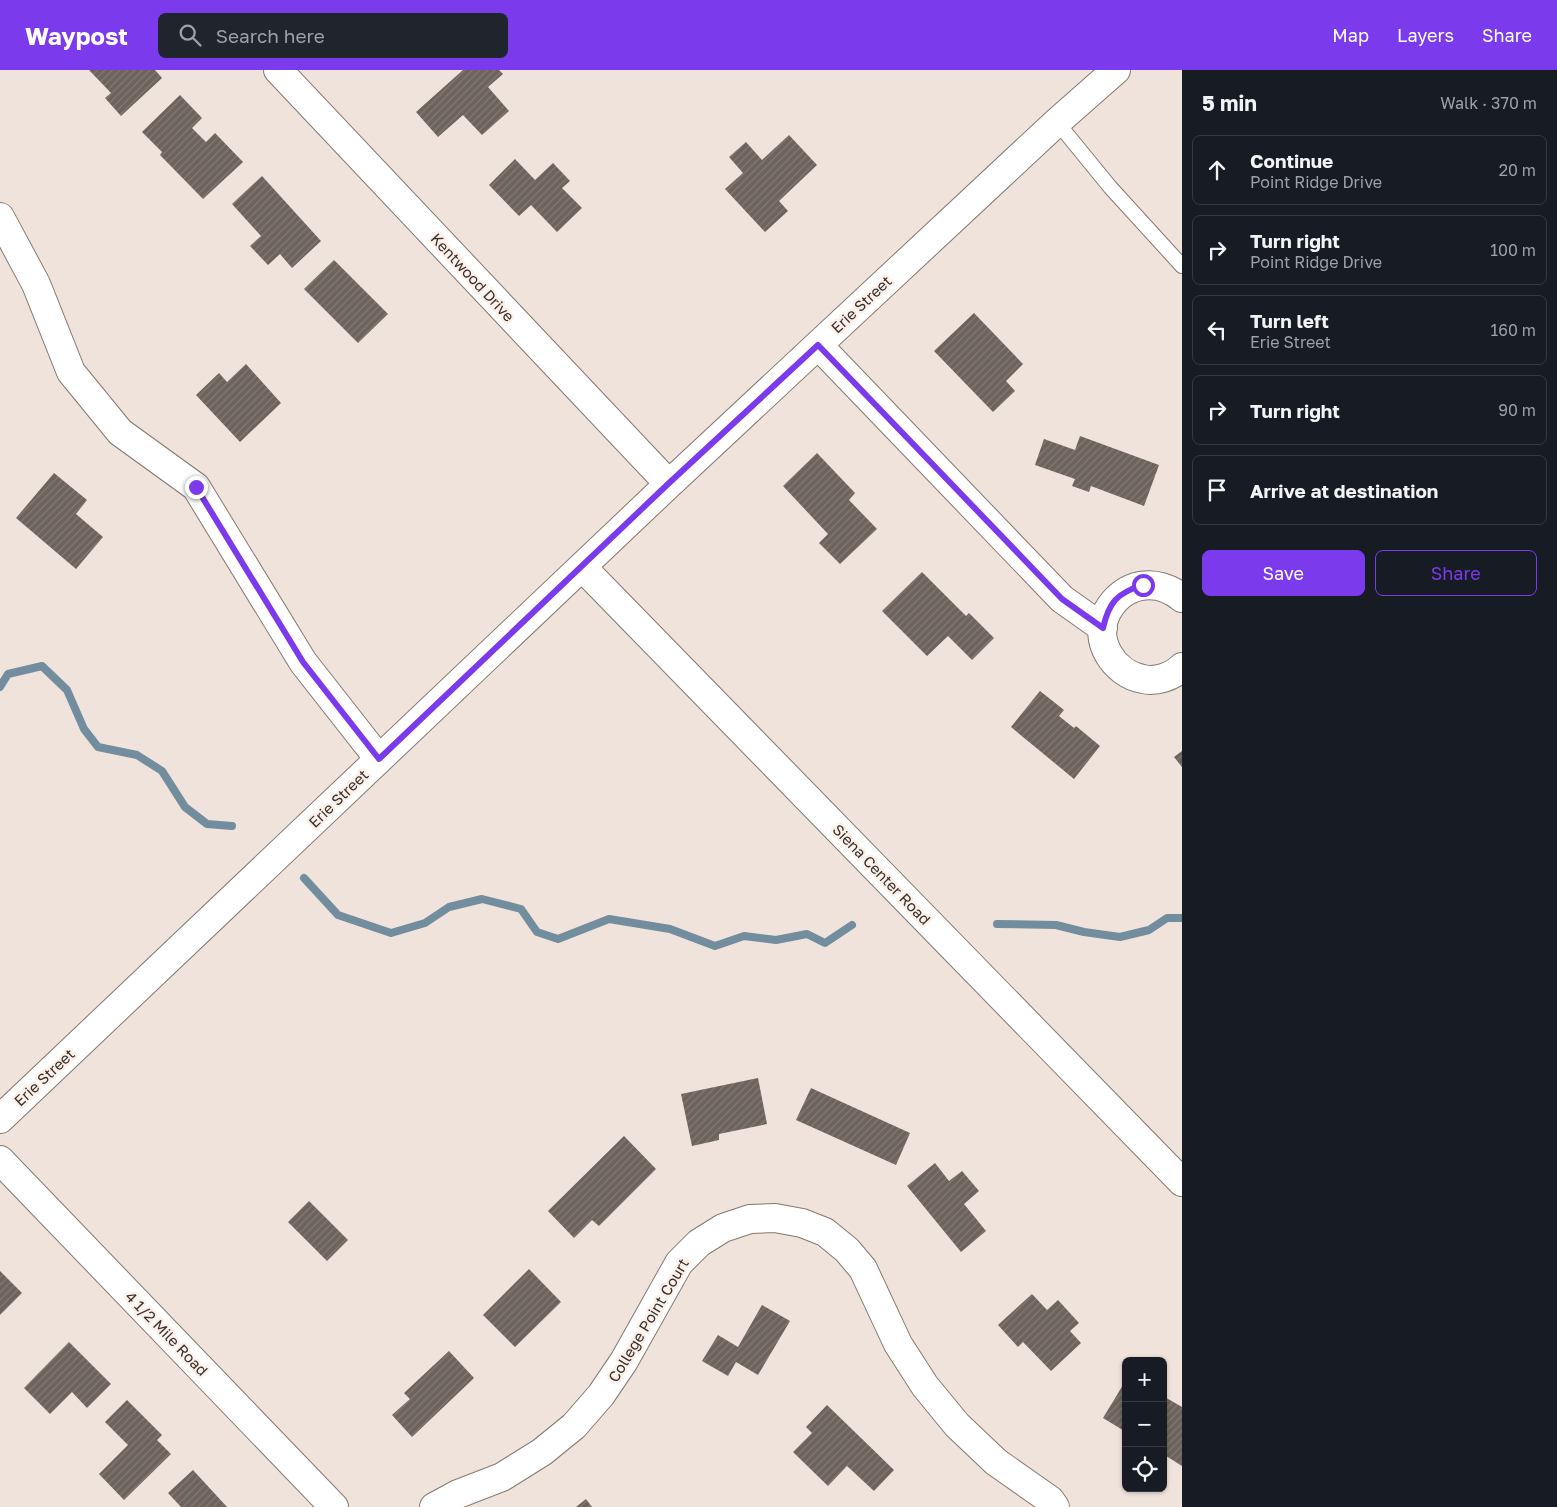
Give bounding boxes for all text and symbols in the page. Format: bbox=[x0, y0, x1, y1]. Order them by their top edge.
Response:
search box bbox=[158, 13, 508, 58]
text: Waypost bbox=[25, 21, 128, 50]
icon: search bbox=[176, 21, 204, 49]
text: Search here bbox=[216, 24, 325, 47]
text: Map bbox=[1332, 24, 1369, 46]
text: Layers bbox=[1397, 24, 1454, 46]
text: Share bbox=[1482, 24, 1532, 46]
text: 5 min bbox=[1202, 90, 1257, 116]
text: Walk · 370 m bbox=[1440, 93, 1537, 113]
text: Continue bbox=[1250, 149, 1333, 172]
icon: ahead bbox=[1203, 156, 1231, 184]
text: 20 m bbox=[1499, 160, 1536, 180]
text: Point Ridge Drive bbox=[1250, 172, 1382, 192]
street label: Kentwood Drive bbox=[428, 229, 519, 325]
text: Turn right bbox=[1250, 229, 1340, 252]
icon: right bbox=[1203, 236, 1231, 264]
text: 100 m bbox=[1490, 240, 1536, 260]
text: Point Ridge Drive bbox=[1250, 252, 1382, 272]
street label: Erie Street bbox=[827, 272, 895, 336]
text: Turn left bbox=[1250, 309, 1329, 332]
icon: left bbox=[1203, 316, 1231, 344]
text: 160 m bbox=[1490, 320, 1536, 340]
text: Erie Street bbox=[1250, 332, 1331, 352]
icon: right bbox=[1203, 396, 1231, 424]
text: Turn right bbox=[1250, 399, 1340, 422]
text: 90 m bbox=[1498, 400, 1536, 420]
route end bbox=[185, 476, 208, 499]
icon: arrive bbox=[1203, 476, 1231, 504]
text: Arrive at destination bbox=[1250, 479, 1438, 502]
button: Save bbox=[1202, 550, 1365, 596]
button: Share bbox=[1375, 550, 1537, 596]
route start bbox=[1132, 574, 1155, 597]
street label: Erie Street bbox=[304, 765, 372, 831]
street label: Siena Center Road bbox=[829, 820, 935, 928]
street label: Erie Street bbox=[10, 1045, 78, 1109]
street label: College Point Court bbox=[604, 1255, 692, 1385]
street label: 4 1/2 Mile Road bbox=[122, 1287, 212, 1379]
map controls bbox=[1122, 1357, 1167, 1492]
button: + bbox=[1122, 1357, 1167, 1402]
button: − bbox=[1122, 1402, 1167, 1447]
button: locate bbox=[1122, 1447, 1167, 1492]

